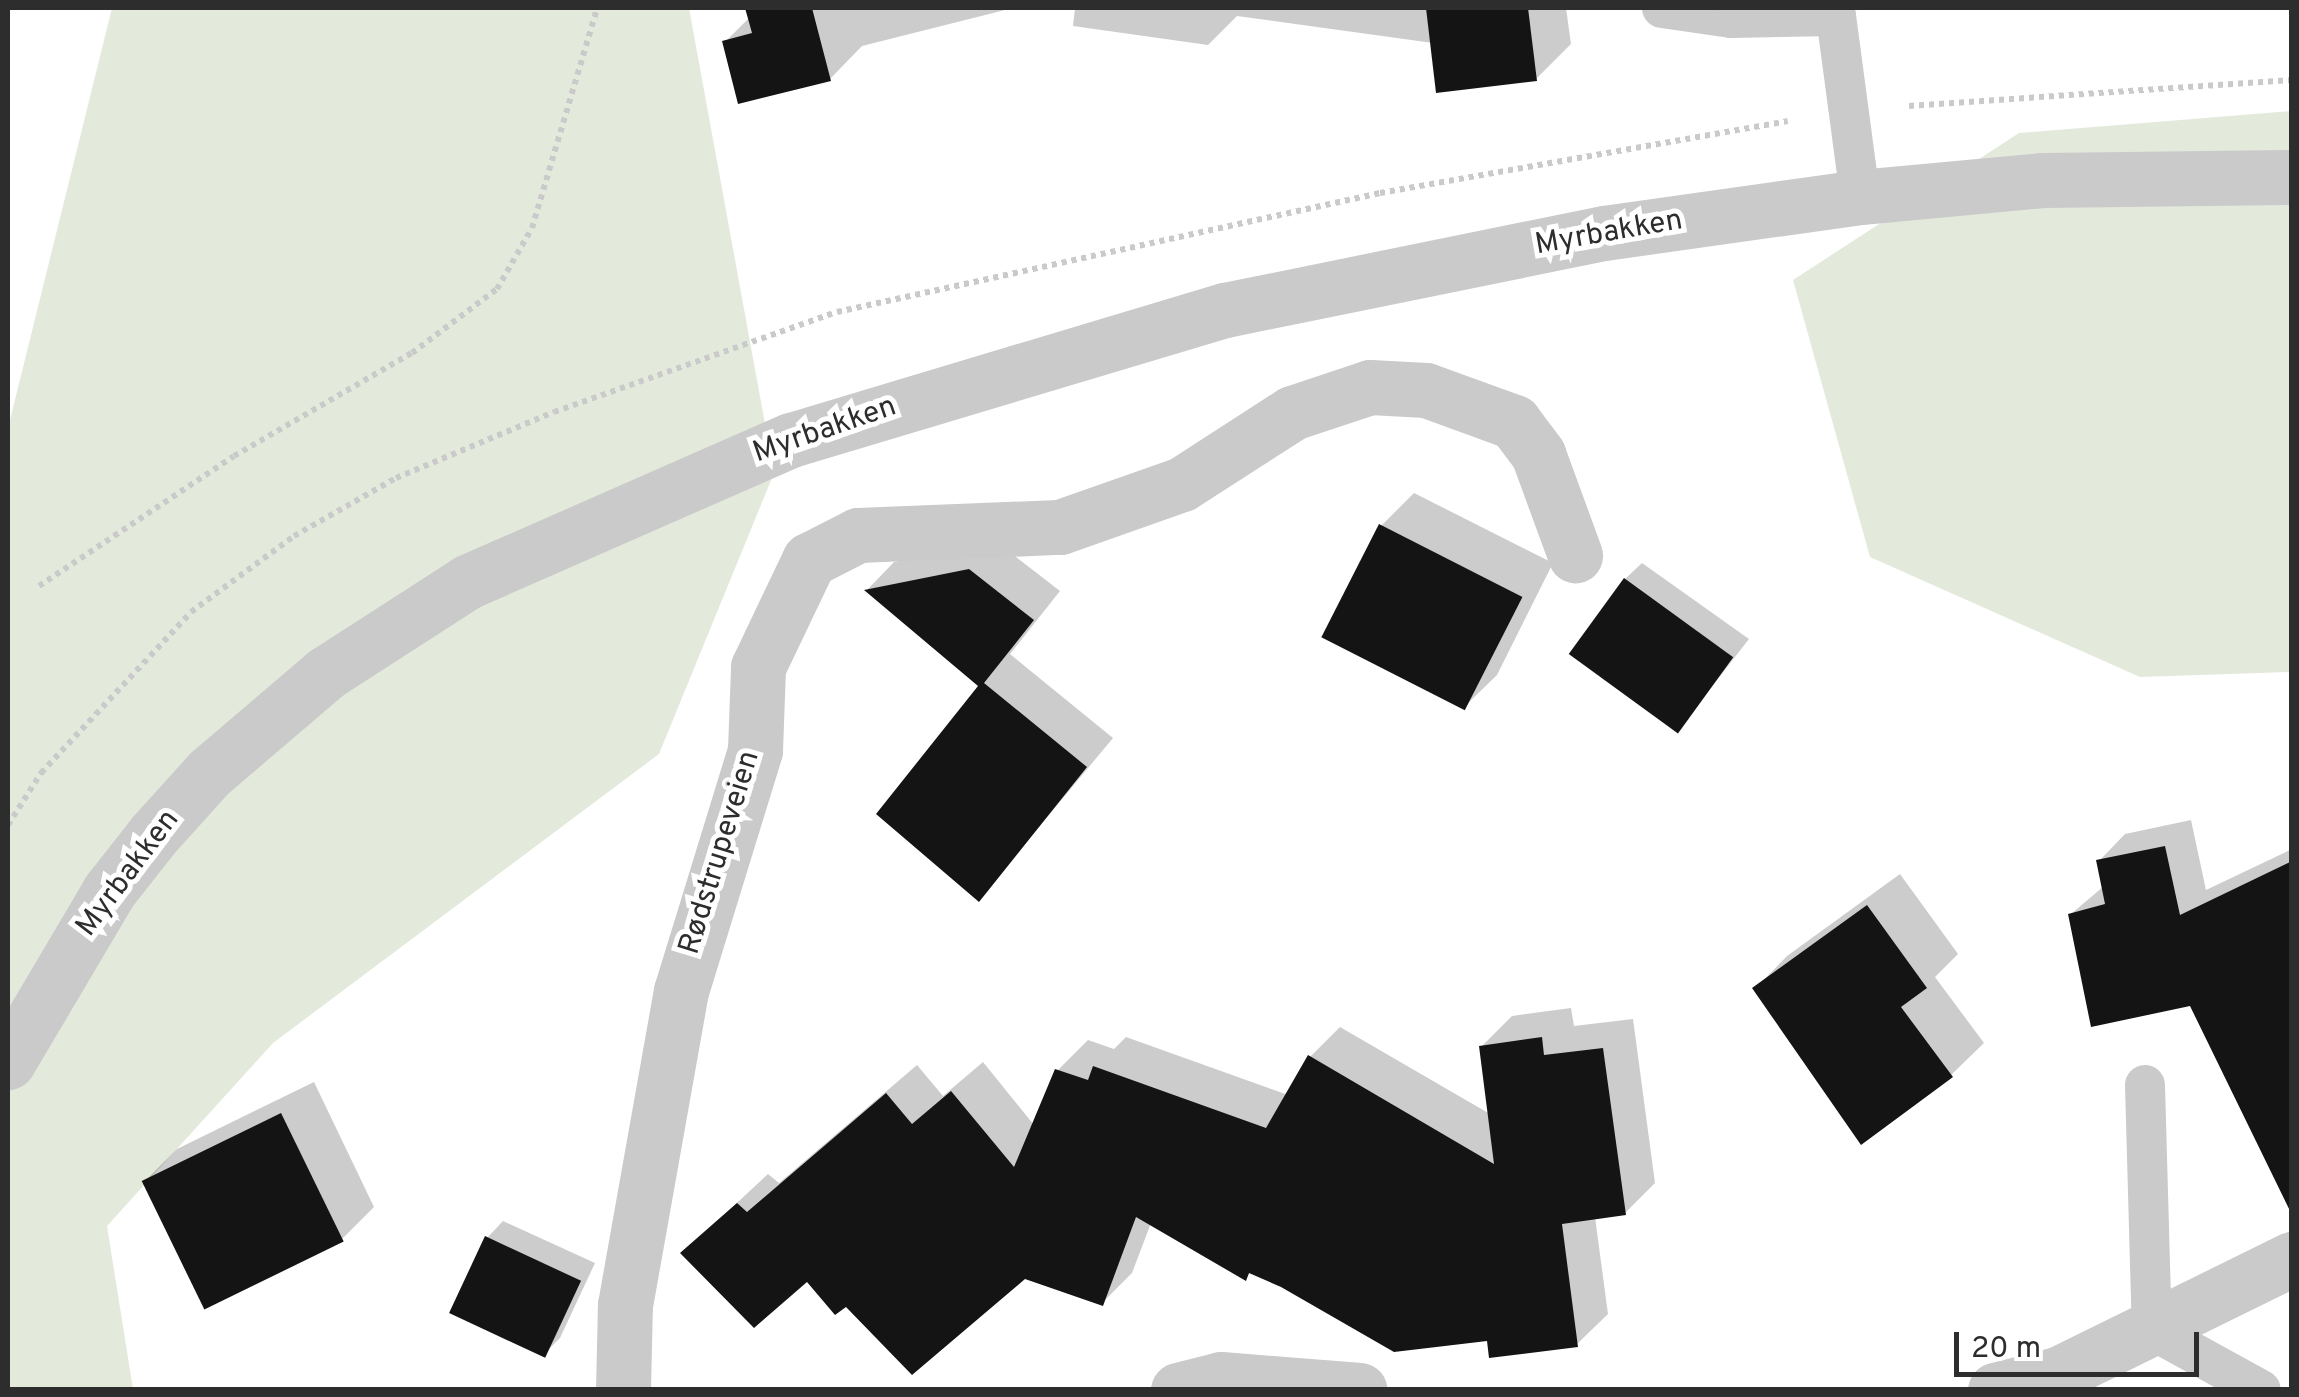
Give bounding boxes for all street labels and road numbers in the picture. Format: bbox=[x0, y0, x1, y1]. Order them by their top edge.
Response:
street label: Myrbakken bbox=[1532, 203, 1686, 265]
street label: Myrbakken bbox=[749, 390, 901, 472]
street label: Rødstrupeveien bbox=[673, 747, 769, 959]
street label: Myrbakken bbox=[70, 804, 188, 944]

